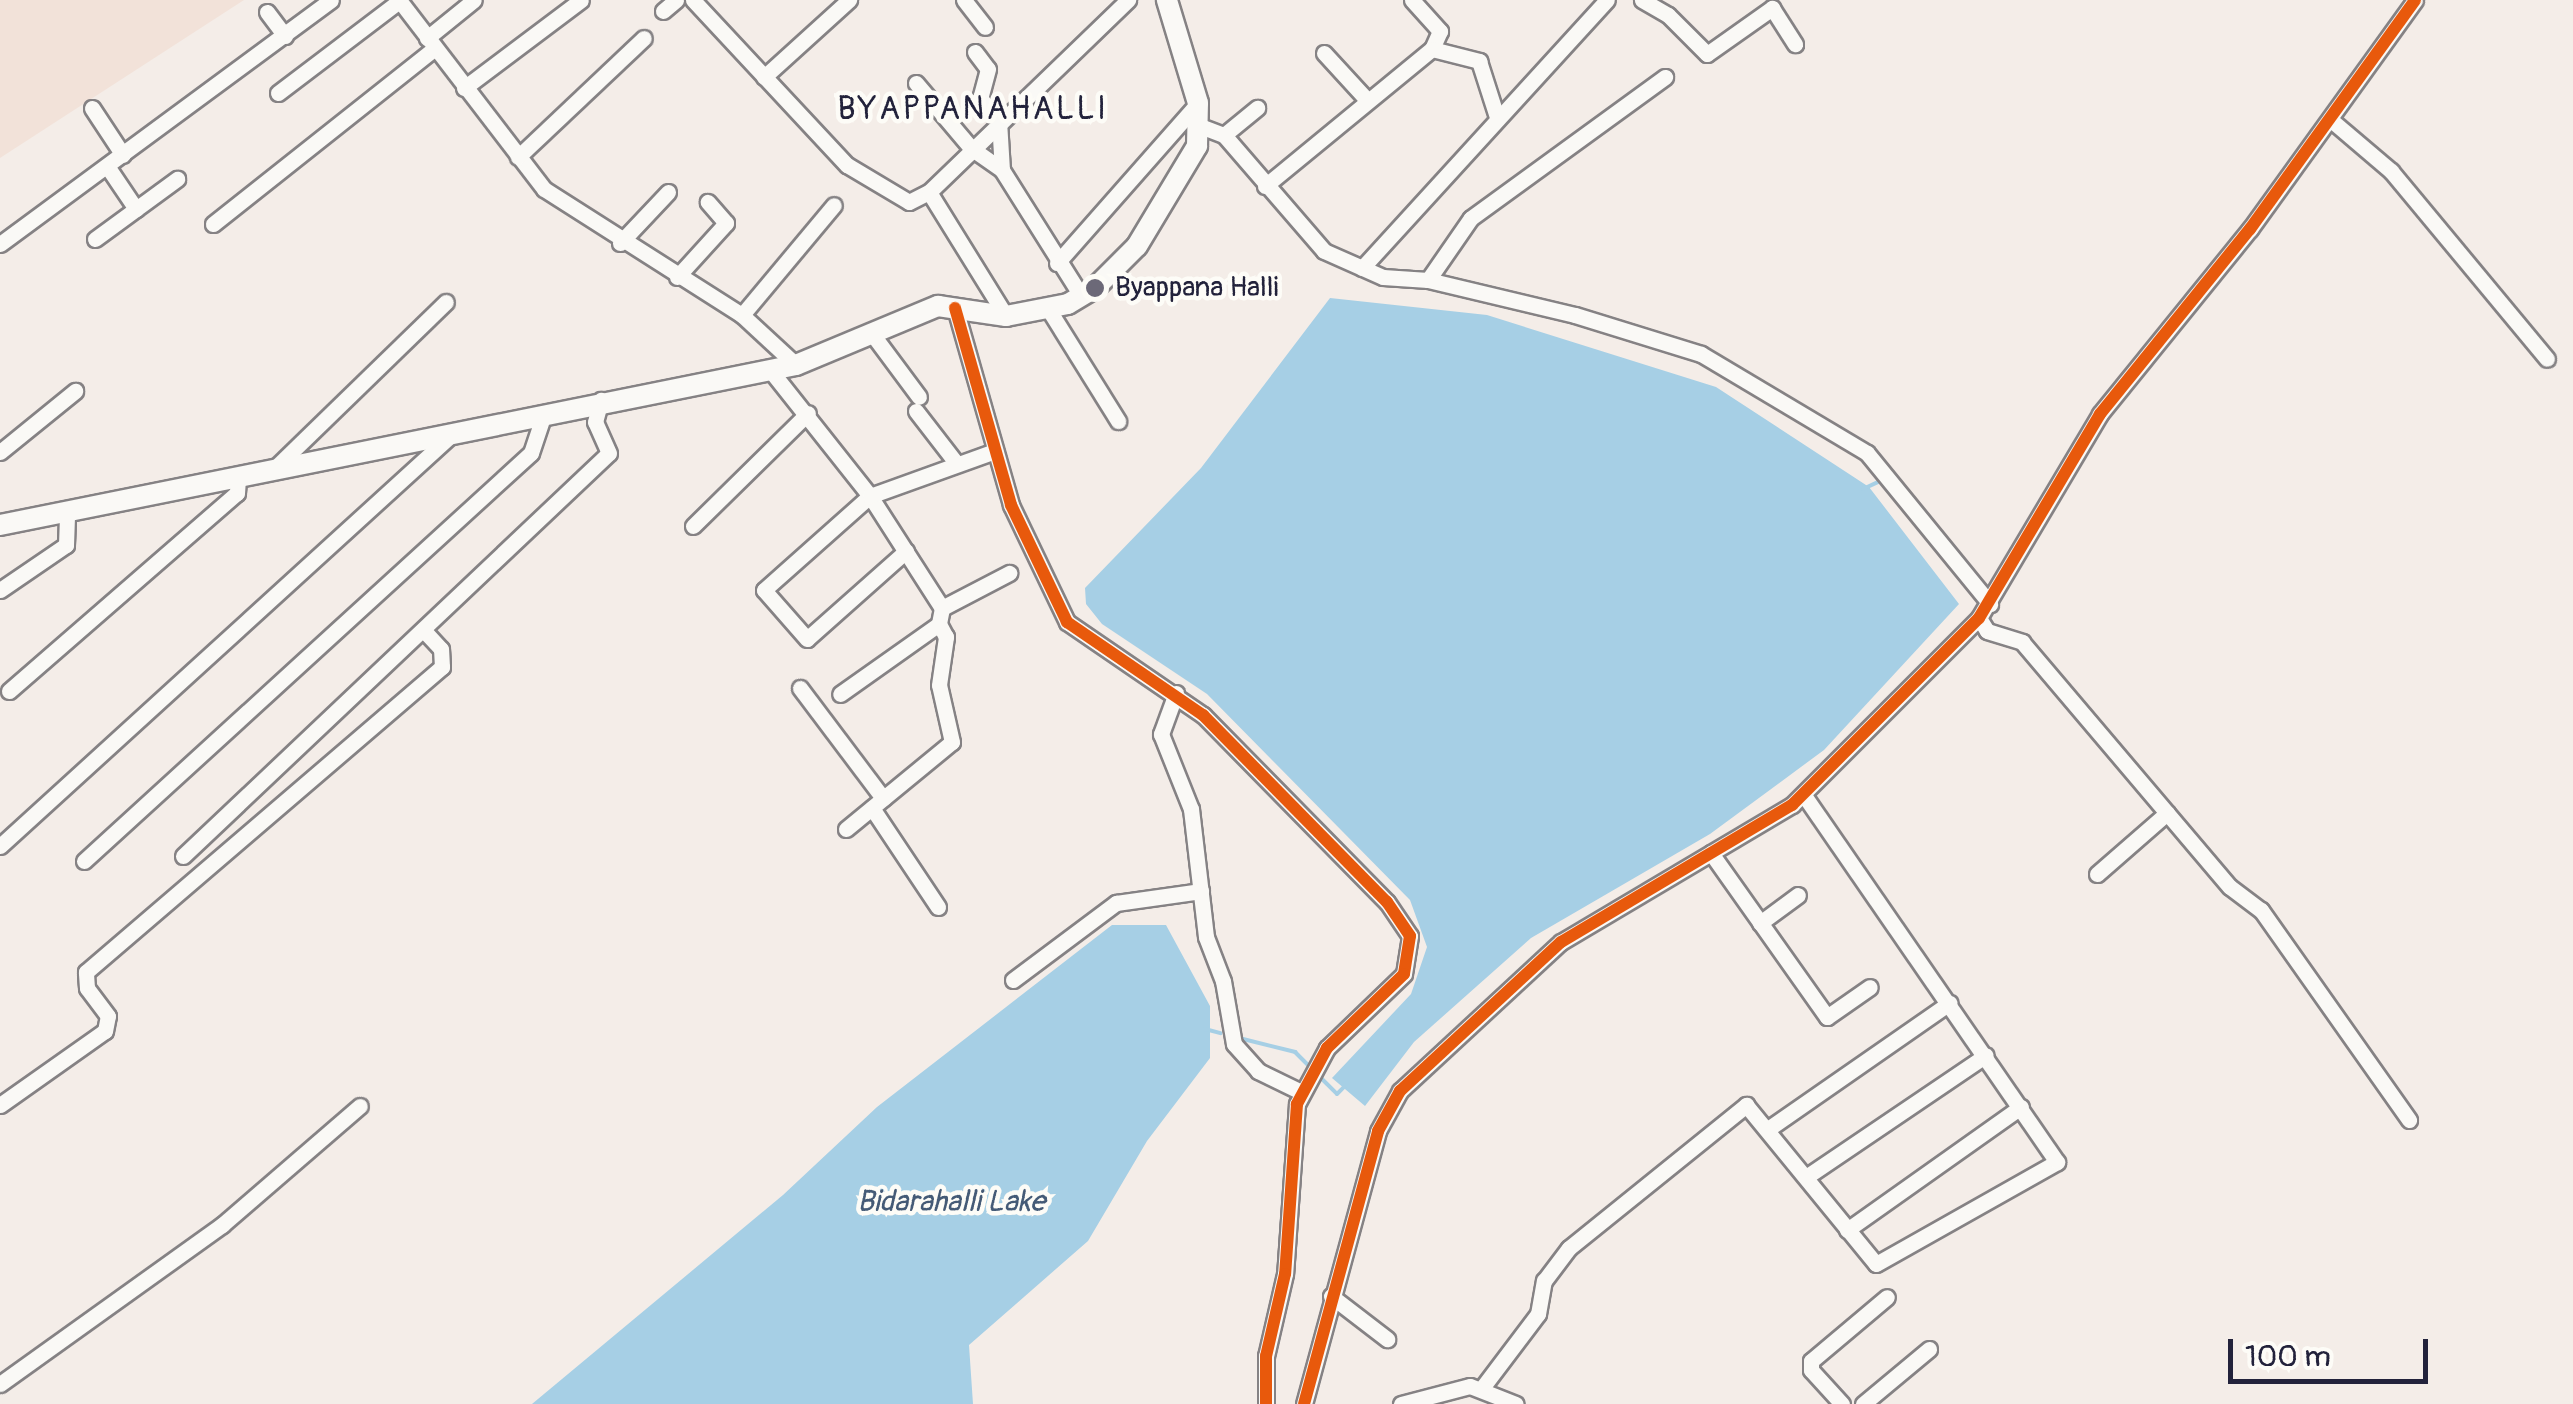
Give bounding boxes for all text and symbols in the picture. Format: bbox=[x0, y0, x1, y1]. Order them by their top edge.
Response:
district label: BYAPPANAHALLI bbox=[837, 90, 1109, 128]
place label: Byappana Halli bbox=[1115, 271, 1278, 305]
marker: Byappana Halli bbox=[1084, 277, 1106, 299]
water label: Bidarahalli Lake bbox=[857, 1184, 1045, 1220]
scale bar bbox=[2233, 1319, 2433, 1381]
text: 100 m bbox=[2245, 1338, 2331, 1375]

